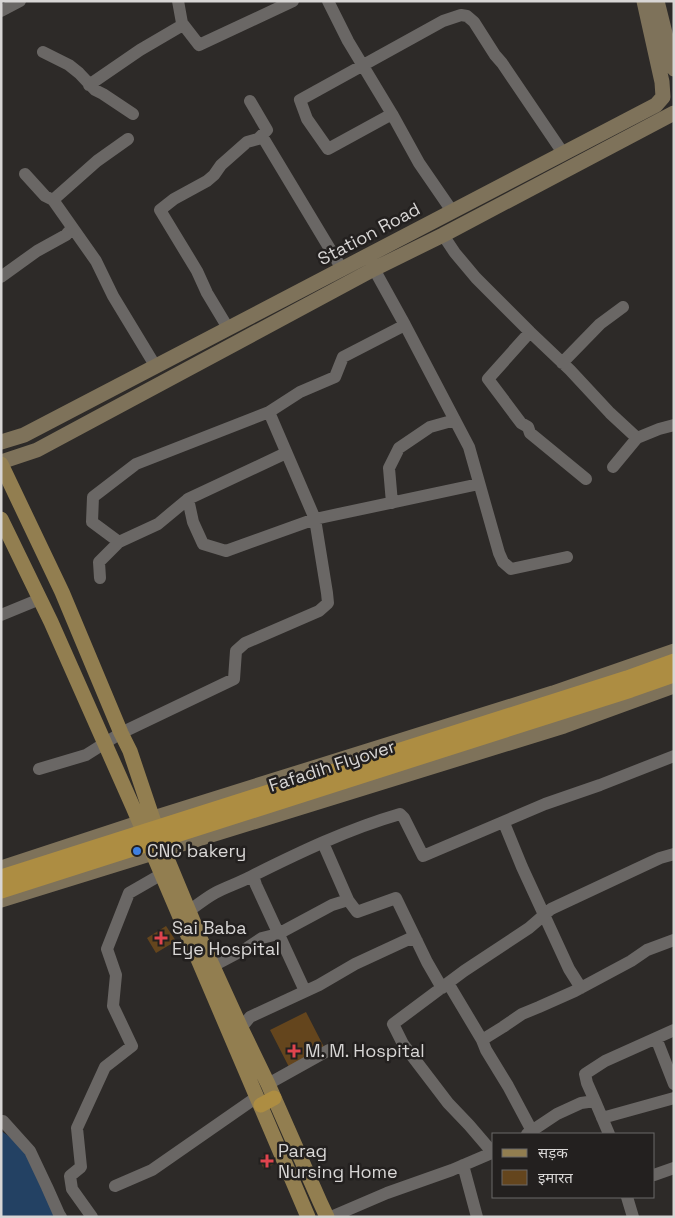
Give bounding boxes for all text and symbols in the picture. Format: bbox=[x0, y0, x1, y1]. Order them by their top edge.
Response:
street label: Station Road bbox=[314, 197, 424, 270]
street label: Fafadih Flyover bbox=[266, 734, 398, 797]
place label: CNC bakery bbox=[147, 839, 246, 862]
marker: CNC bakery bbox=[131, 845, 143, 857]
place label: Sai Baba Eye Hospital bbox=[172, 916, 280, 960]
marker: Sai Baba Eye Hospital bbox=[154, 931, 168, 945]
place label: M. M. Hospital bbox=[305, 1039, 425, 1062]
marker: M. M. Hospital bbox=[287, 1044, 301, 1058]
legend bbox=[492, 1133, 655, 1198]
place label: Parag Nursing Home bbox=[278, 1139, 398, 1183]
text: सड़क bbox=[538, 1143, 568, 1162]
marker: Parag Nursing Home bbox=[260, 1154, 274, 1168]
text: इमारत bbox=[538, 1168, 573, 1187]

